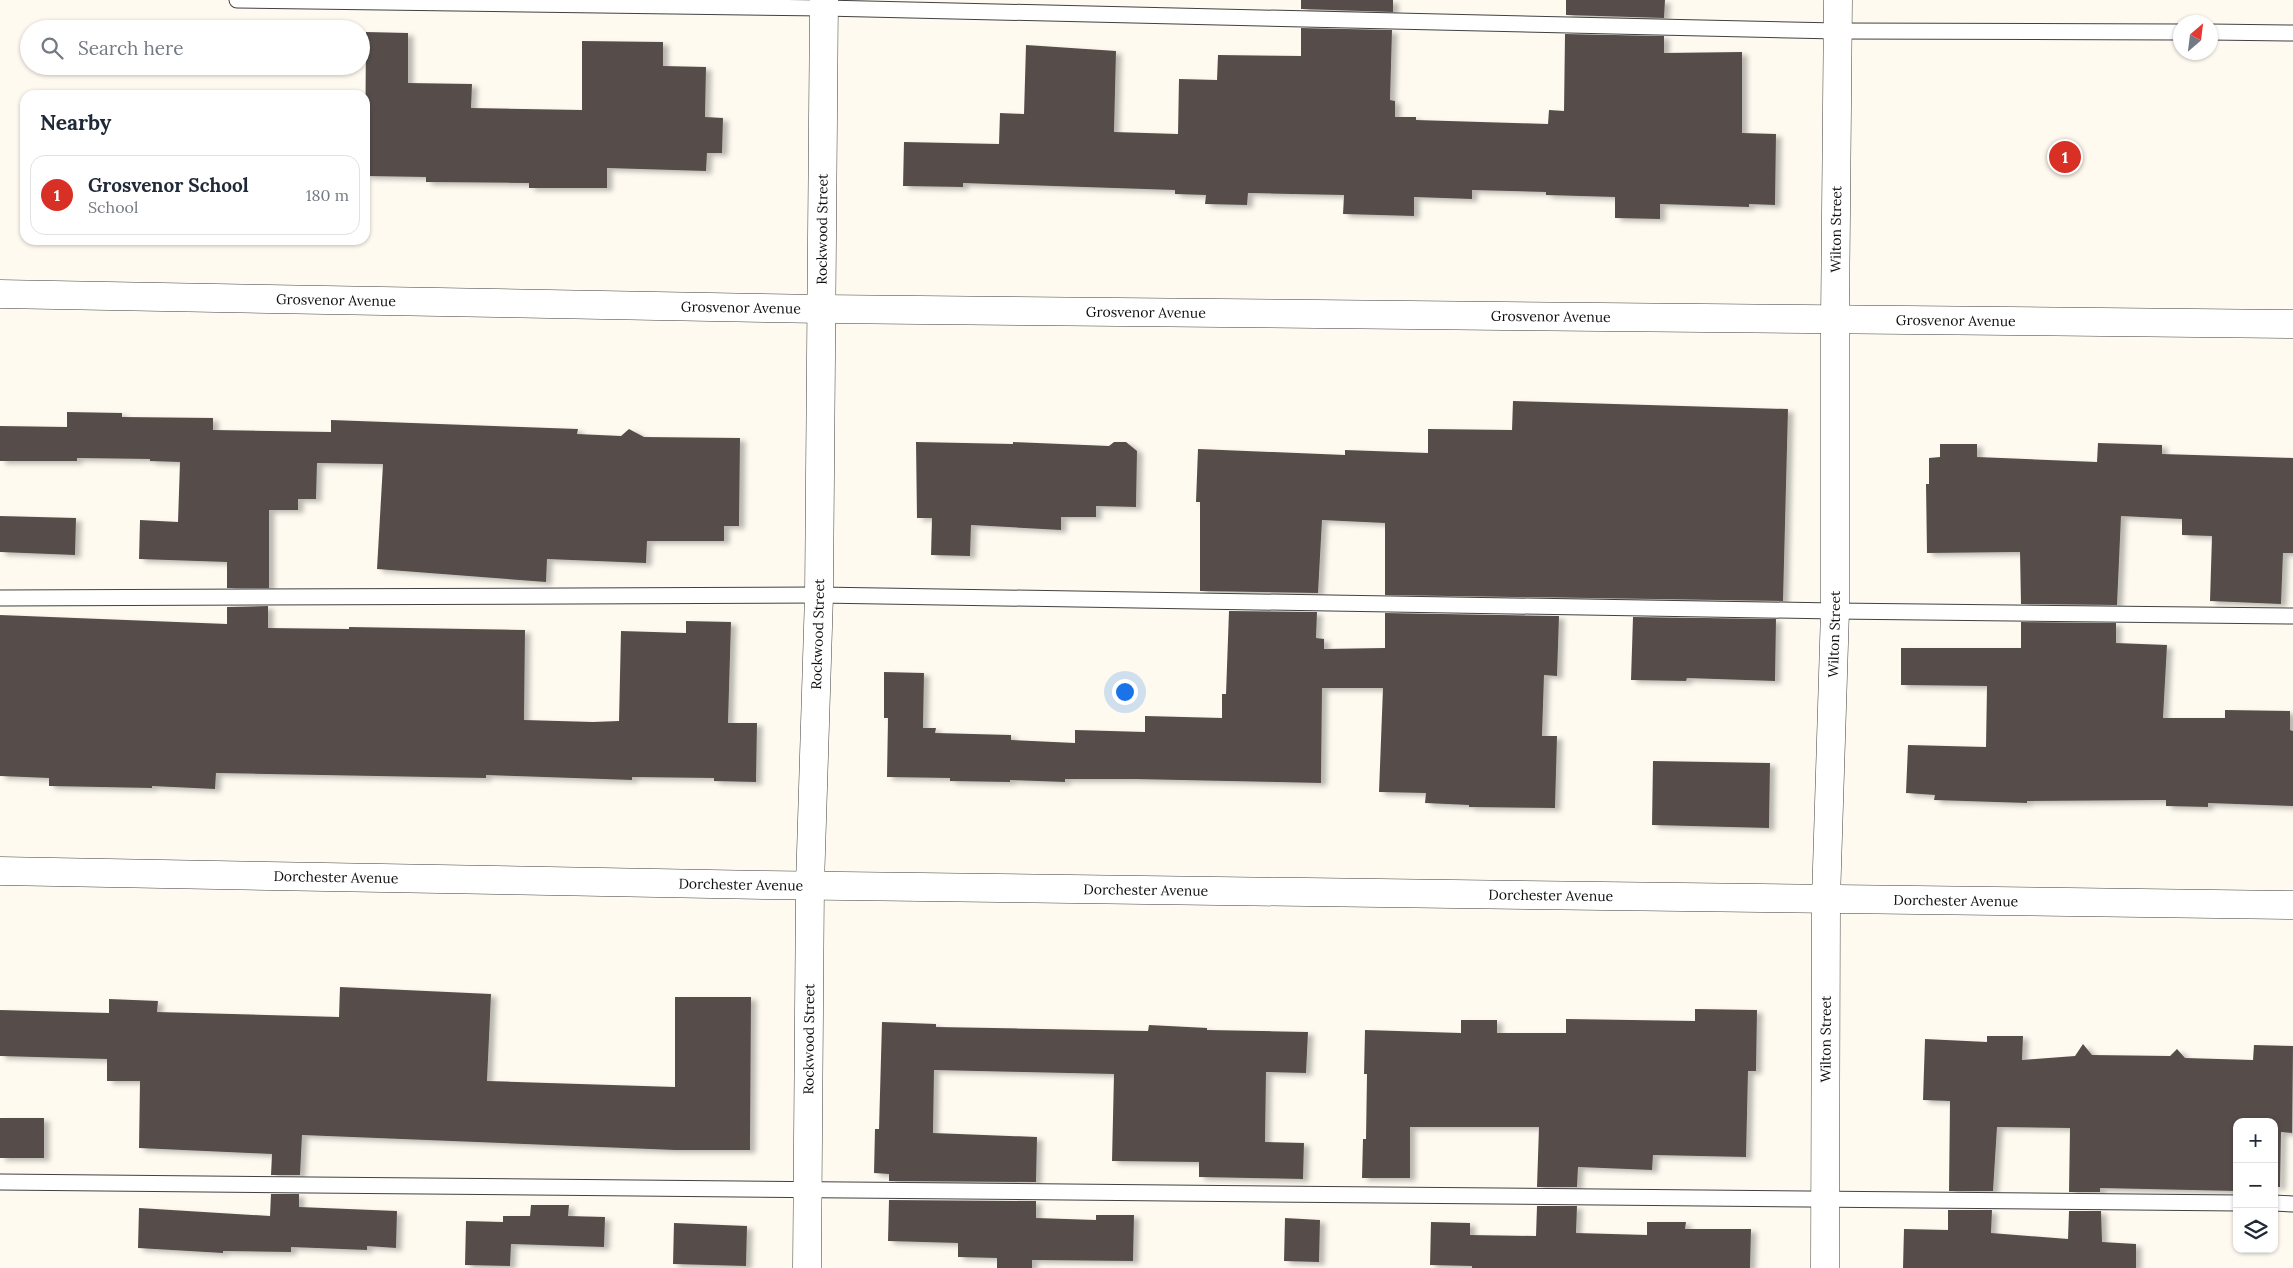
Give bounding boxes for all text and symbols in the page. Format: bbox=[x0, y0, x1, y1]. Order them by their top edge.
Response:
north arrow bbox=[2173, 15, 2218, 60]
search box bbox=[20, 20, 370, 75]
icon: search bbox=[38, 34, 66, 62]
text: Search here bbox=[78, 36, 184, 60]
text: Nearby bbox=[40, 109, 111, 136]
pin: 1 bbox=[2049, 138, 2081, 176]
text: Grosvenor School bbox=[88, 173, 249, 197]
street label: Rockwood Street bbox=[813, 173, 832, 285]
text: 1 bbox=[54, 185, 60, 205]
text: 180 m bbox=[306, 185, 349, 205]
street label: Wilton Street bbox=[1826, 185, 1845, 273]
text: School bbox=[88, 197, 138, 217]
street label: Grosvenor Avenue bbox=[276, 290, 396, 310]
street label: Grosvenor Avenue bbox=[681, 297, 801, 318]
street label: Grosvenor Avenue bbox=[1086, 303, 1206, 322]
street label: Grosvenor Avenue bbox=[1491, 307, 1611, 326]
street label: Grosvenor Avenue bbox=[1896, 311, 2016, 330]
street label: Rockwood Street bbox=[807, 578, 828, 690]
street label: Wilton Street bbox=[1824, 590, 1844, 678]
your location bbox=[1112, 679, 1138, 705]
street label: Dorchester Avenue bbox=[273, 867, 399, 887]
street label: Dorchester Avenue bbox=[678, 874, 804, 895]
street label: Dorchester Avenue bbox=[1083, 880, 1209, 900]
street label: Dorchester Avenue bbox=[1488, 885, 1614, 905]
street label: Dorchester Avenue bbox=[1893, 891, 2019, 910]
street label: Rockwood Street bbox=[799, 983, 818, 1095]
street label: Wilton Street bbox=[1817, 995, 1835, 1083]
map controls bbox=[2233, 1118, 2278, 1253]
button: + bbox=[2233, 1118, 2278, 1163]
button: − bbox=[2233, 1163, 2278, 1208]
button: layers bbox=[2233, 1208, 2278, 1253]

